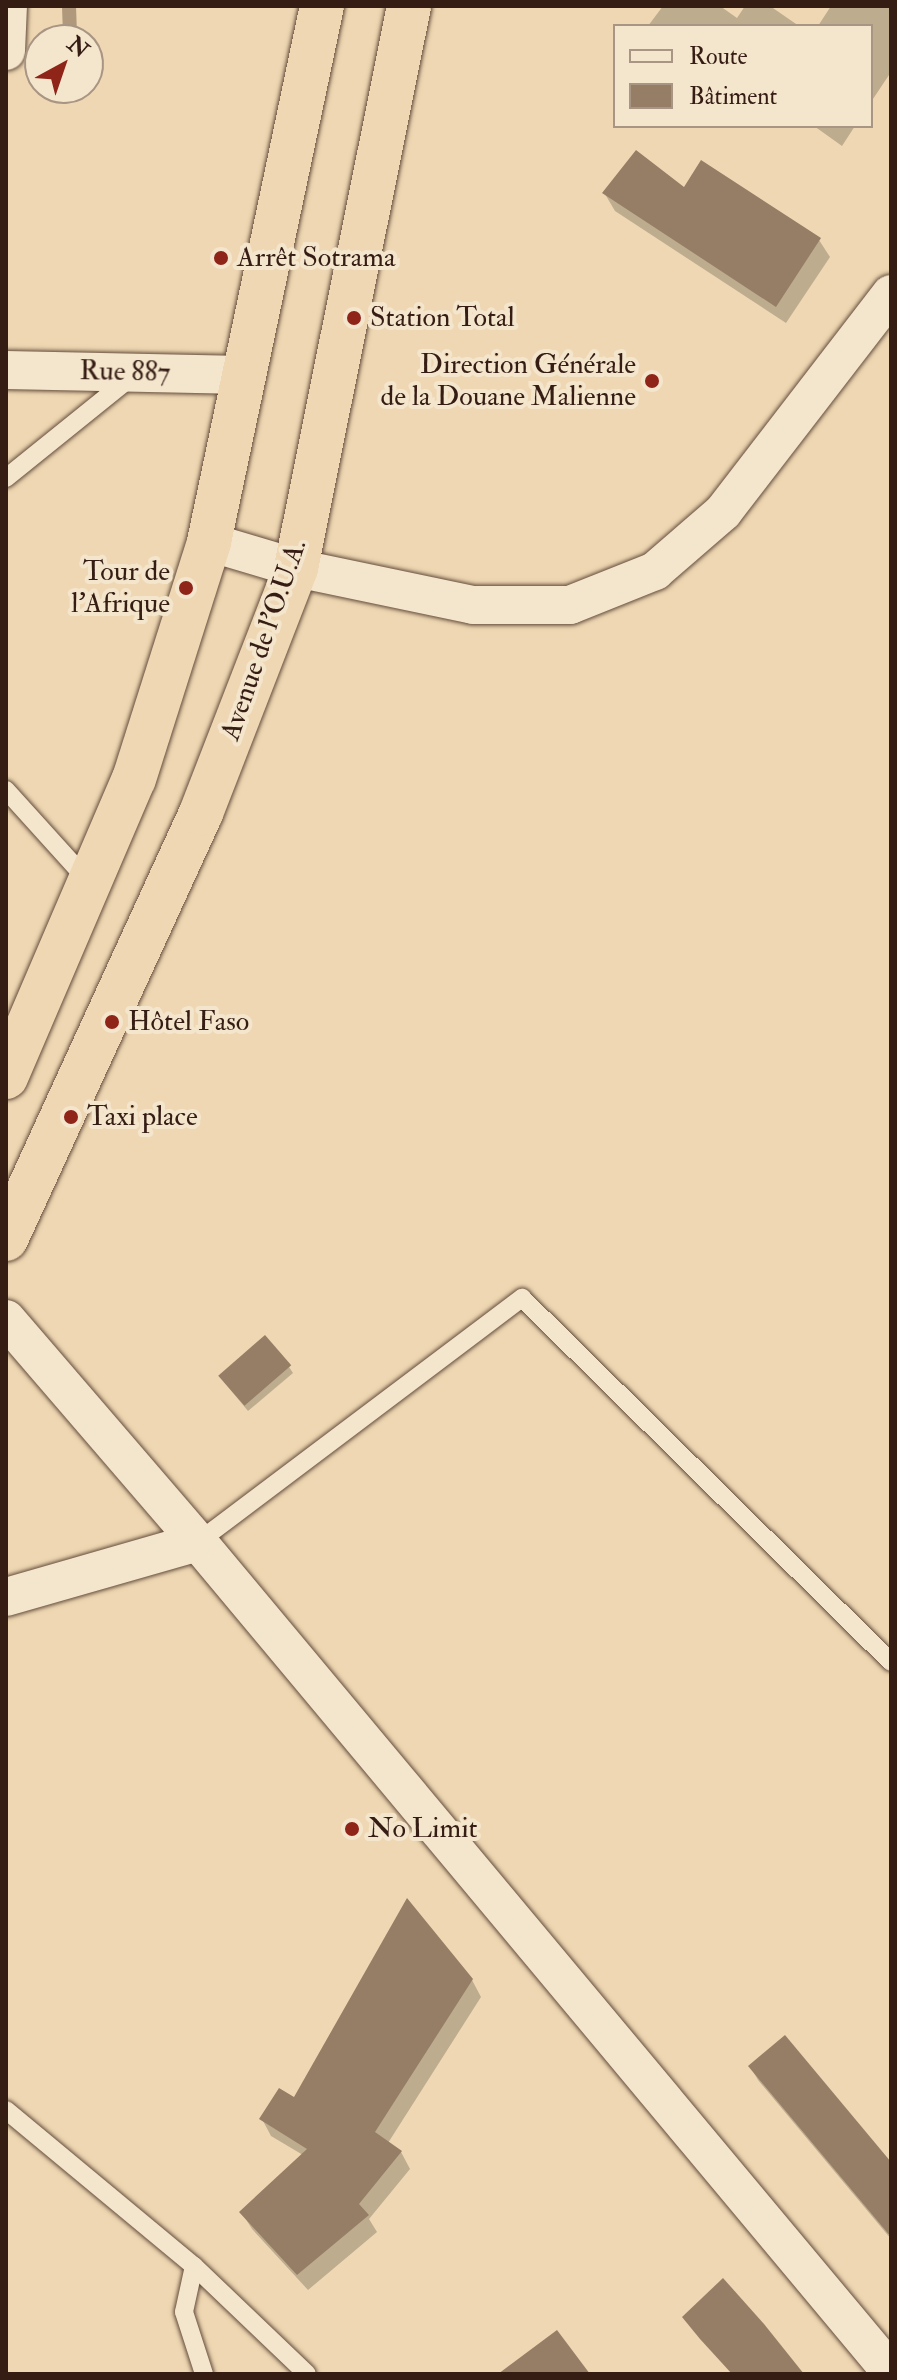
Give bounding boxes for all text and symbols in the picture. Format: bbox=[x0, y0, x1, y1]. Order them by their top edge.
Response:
north arrow bbox=[24, 24, 104, 104]
legend bbox=[613, 24, 873, 128]
text: N bbox=[62, 30, 95, 64]
text: Route bbox=[689, 41, 748, 72]
text: Bâtiment bbox=[689, 81, 777, 112]
place label: Arrêt Sotrama bbox=[237, 241, 396, 275]
marker: Arrêt Sotrama bbox=[212, 249, 230, 267]
place label: Station Total bbox=[370, 301, 515, 335]
marker: Station Total bbox=[345, 309, 363, 327]
place label: Direction Générale de la Douane Malienne bbox=[380, 348, 636, 414]
street label: Rue 887 bbox=[79, 354, 171, 390]
marker: Direction Générale de la Douane Malienne bbox=[643, 372, 661, 390]
street label: Avenue de l'O.U.A. bbox=[214, 535, 314, 745]
place label: Tour de l'Afrique bbox=[71, 555, 170, 621]
marker: Tour de l'Afrique bbox=[177, 579, 195, 597]
place label: Hôtel Faso bbox=[128, 1005, 249, 1039]
marker: Hôtel Faso bbox=[103, 1013, 121, 1031]
place label: Taxi place bbox=[87, 1100, 198, 1134]
marker: Taxi place bbox=[62, 1108, 80, 1126]
place label: No Limit bbox=[368, 1812, 478, 1846]
marker: No Limit bbox=[343, 1820, 361, 1838]

